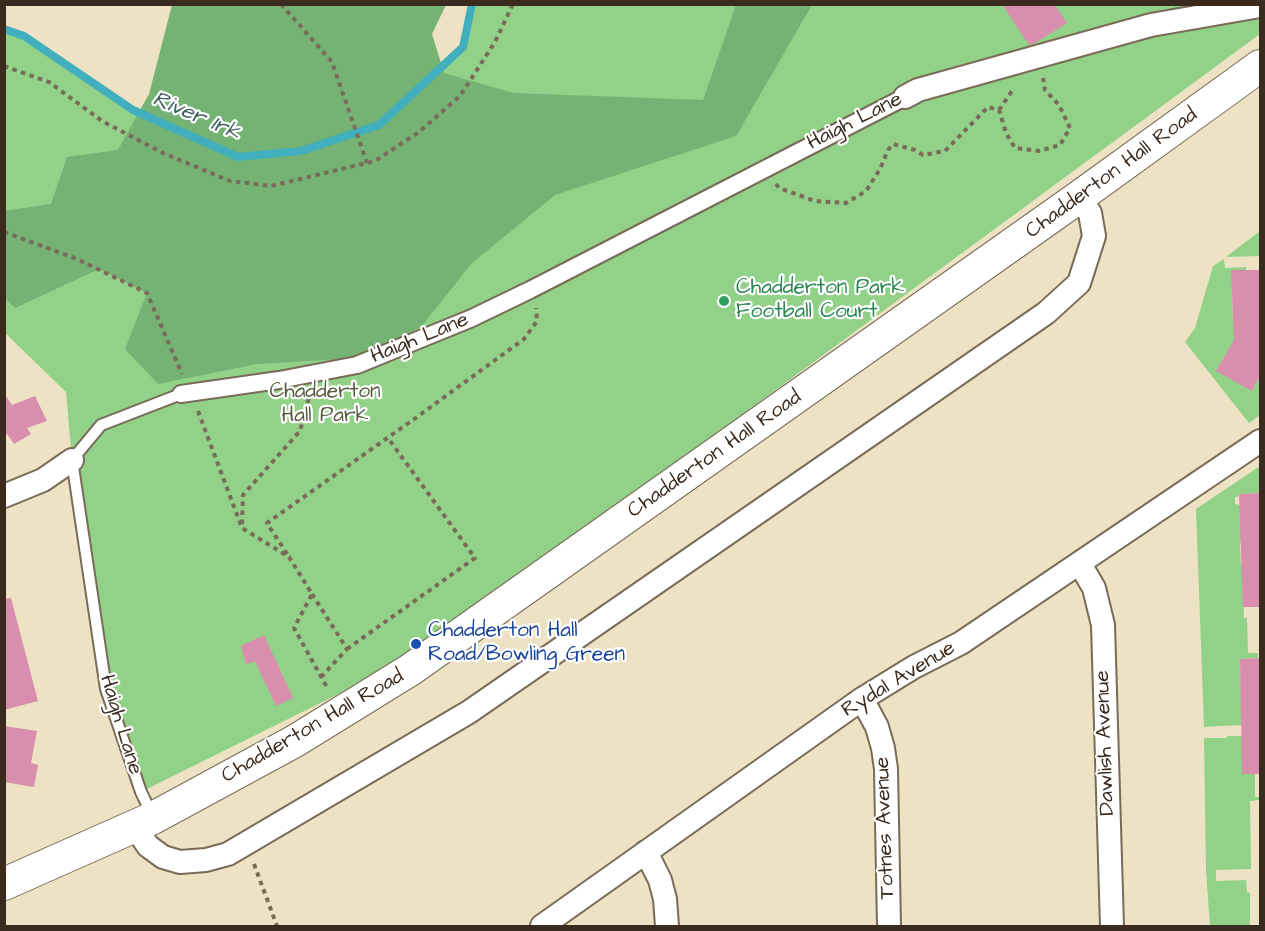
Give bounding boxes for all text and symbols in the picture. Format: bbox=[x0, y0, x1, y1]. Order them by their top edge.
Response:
water label: River Irk bbox=[148, 87, 244, 147]
street label: Haigh Lane bbox=[803, 87, 907, 157]
street label: Chadderton Hall Road bbox=[1021, 103, 1203, 245]
place label: Chadderton Park Football Court bbox=[736, 276, 904, 326]
marker: Chadderton Park Football Court bbox=[717, 294, 731, 308]
street label: Haigh Lane bbox=[367, 308, 473, 370]
park label: Chadderton Hall Park bbox=[269, 380, 381, 430]
street label: Chadderton Hall Road bbox=[623, 386, 807, 524]
place label: Chadderton Hall Road/Bowling Green bbox=[428, 619, 625, 669]
street label: Rydal Avenue bbox=[838, 636, 960, 724]
marker: Chadderton Hall Road/Bowling Green bbox=[409, 637, 423, 651]
street label: Chadderton Hall Road bbox=[217, 665, 409, 789]
street label: Dawlish Avenue bbox=[1091, 670, 1121, 816]
street label: Haigh Lane bbox=[93, 672, 147, 778]
street label: Totnes Avenue bbox=[871, 756, 901, 900]

